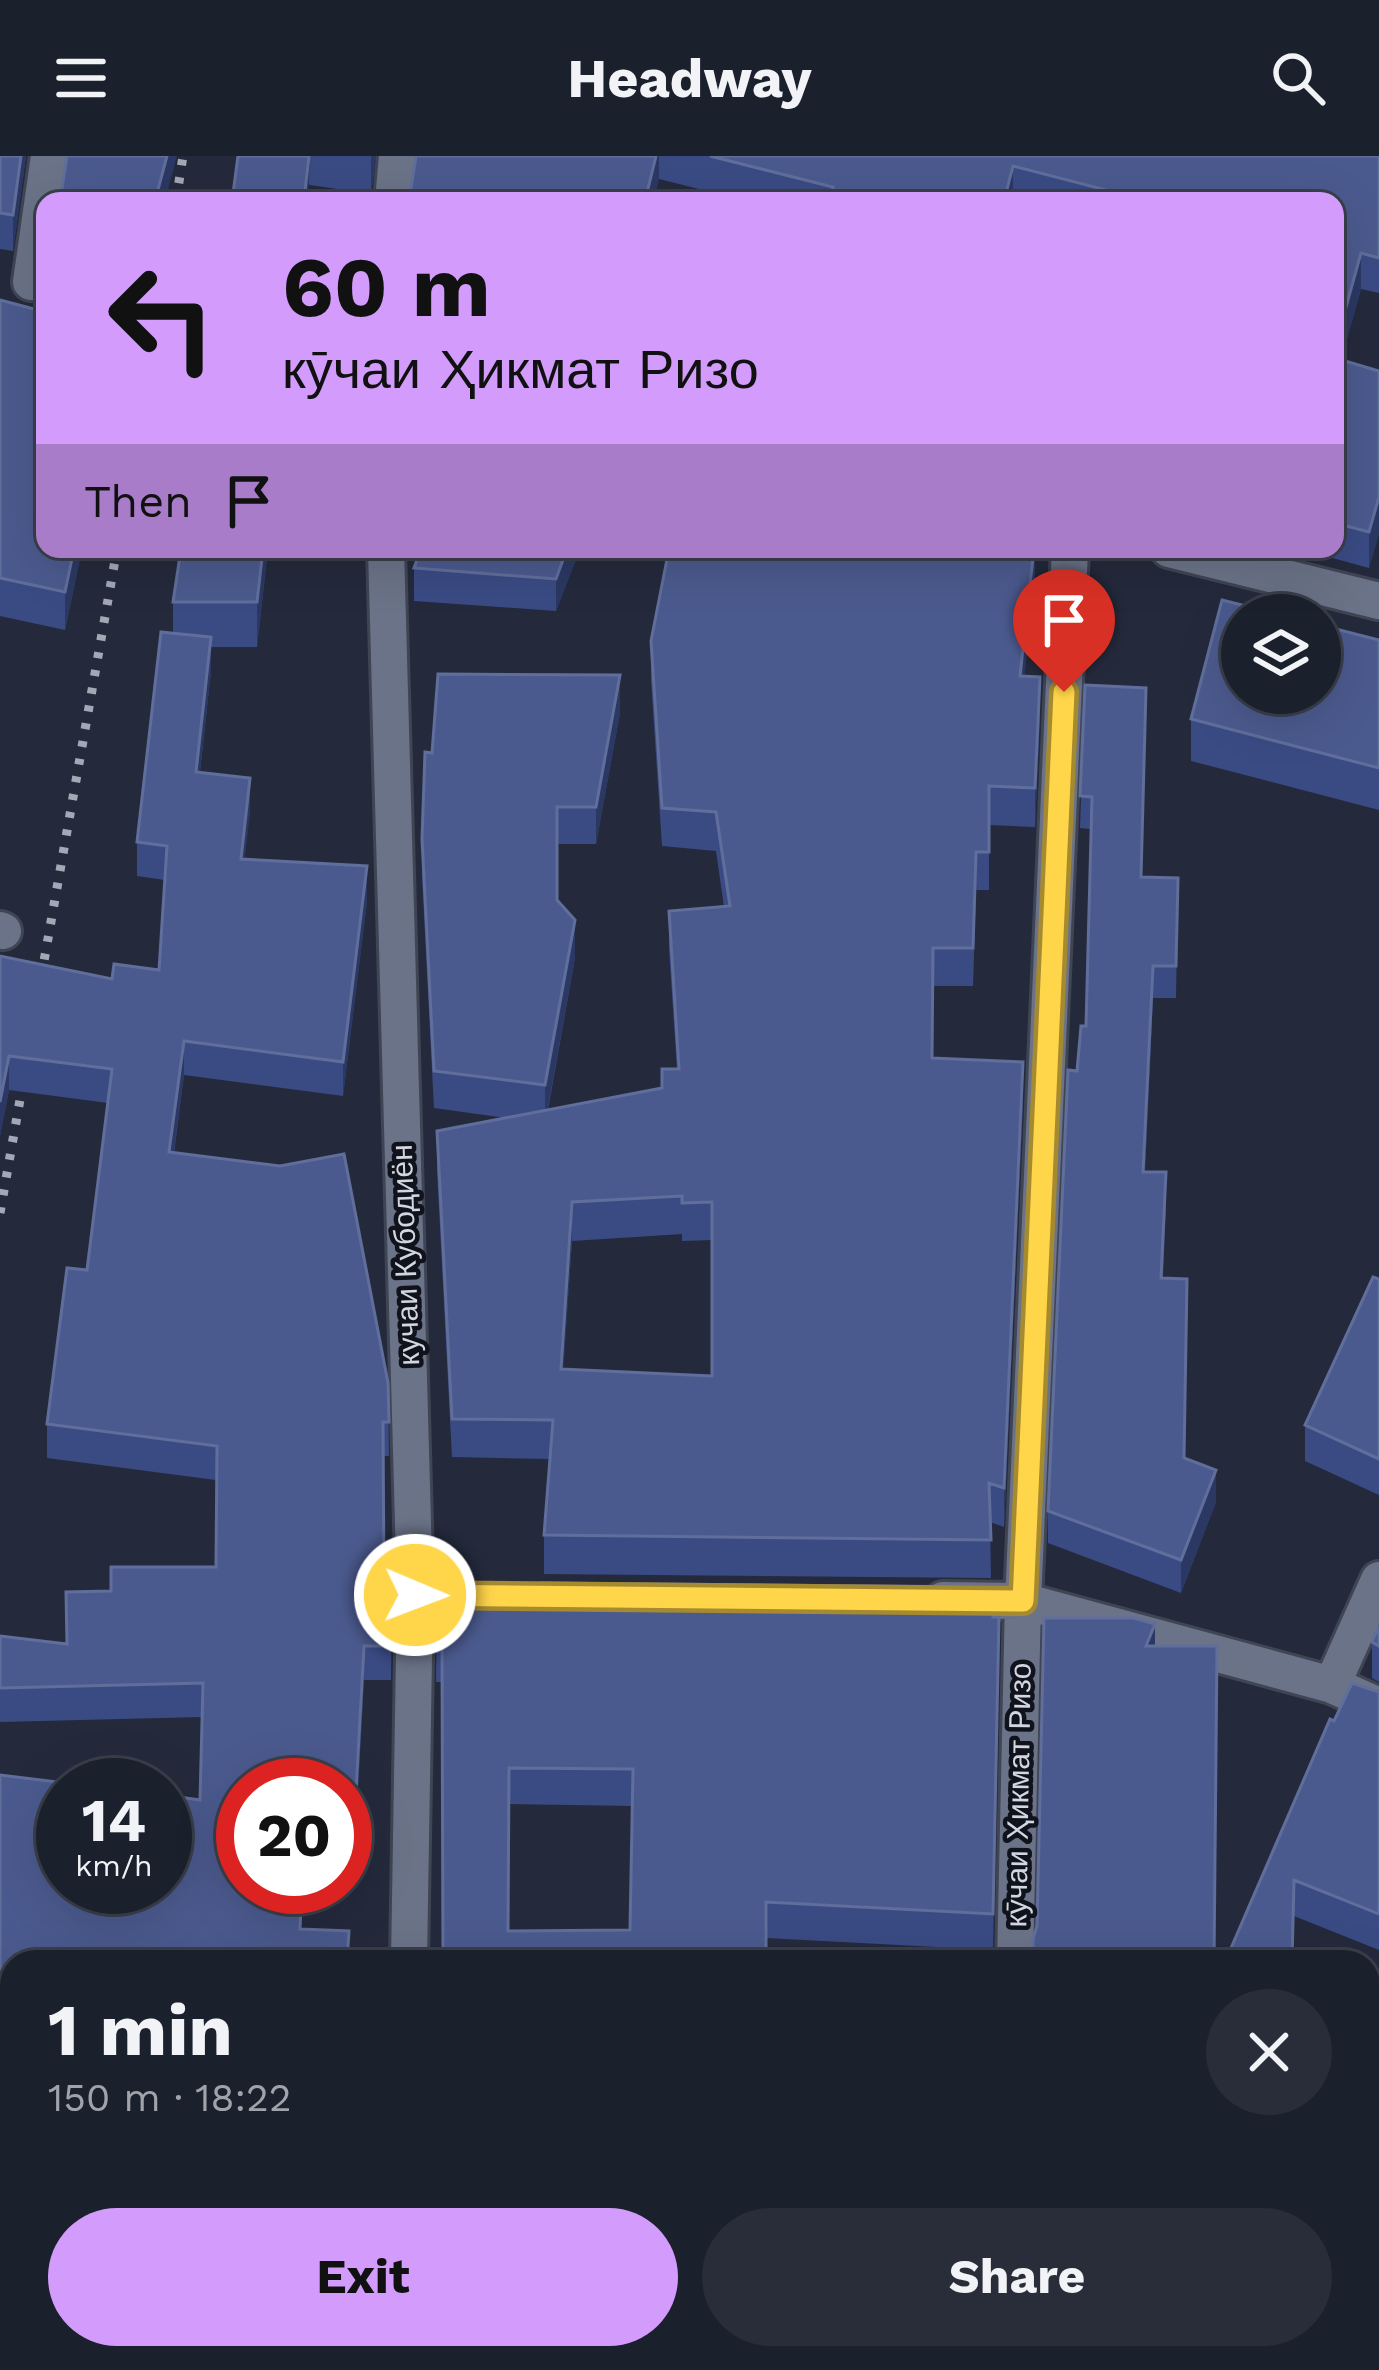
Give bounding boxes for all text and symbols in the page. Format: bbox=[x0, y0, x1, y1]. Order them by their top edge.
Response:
icon: menu bbox=[48, 45, 114, 111]
icon: search bbox=[1265, 45, 1331, 111]
text: Headway bbox=[567, 47, 812, 110]
text: 60 m bbox=[282, 238, 491, 336]
icon: left bbox=[84, 240, 240, 396]
text: кӯчаи Ҳикмат Ризо bbox=[282, 338, 759, 401]
icon: arrive bbox=[216, 468, 282, 534]
text: Then bbox=[84, 475, 192, 528]
pin bbox=[1013, 569, 1115, 692]
icon: arrive bbox=[1031, 587, 1097, 653]
map controls bbox=[1221, 594, 1341, 714]
button: layers bbox=[1221, 594, 1341, 714]
street label: кучаи Кубодиён bbox=[384, 1144, 426, 1366]
position arrow bbox=[352, 1532, 478, 1658]
street label: кӯчаи Ҳикмат Ризо bbox=[998, 1662, 1038, 1928]
speed limit sign: 20 bbox=[216, 1758, 372, 1914]
text: 14 bbox=[82, 1785, 146, 1856]
text: km/h bbox=[75, 1848, 153, 1883]
text: 1 min bbox=[48, 1988, 233, 2072]
button: close bbox=[1206, 1989, 1332, 2115]
text: 150 m · 18:22 bbox=[48, 2075, 292, 2120]
button: Exit bbox=[48, 2208, 678, 2346]
button: Share bbox=[702, 2208, 1332, 2346]

